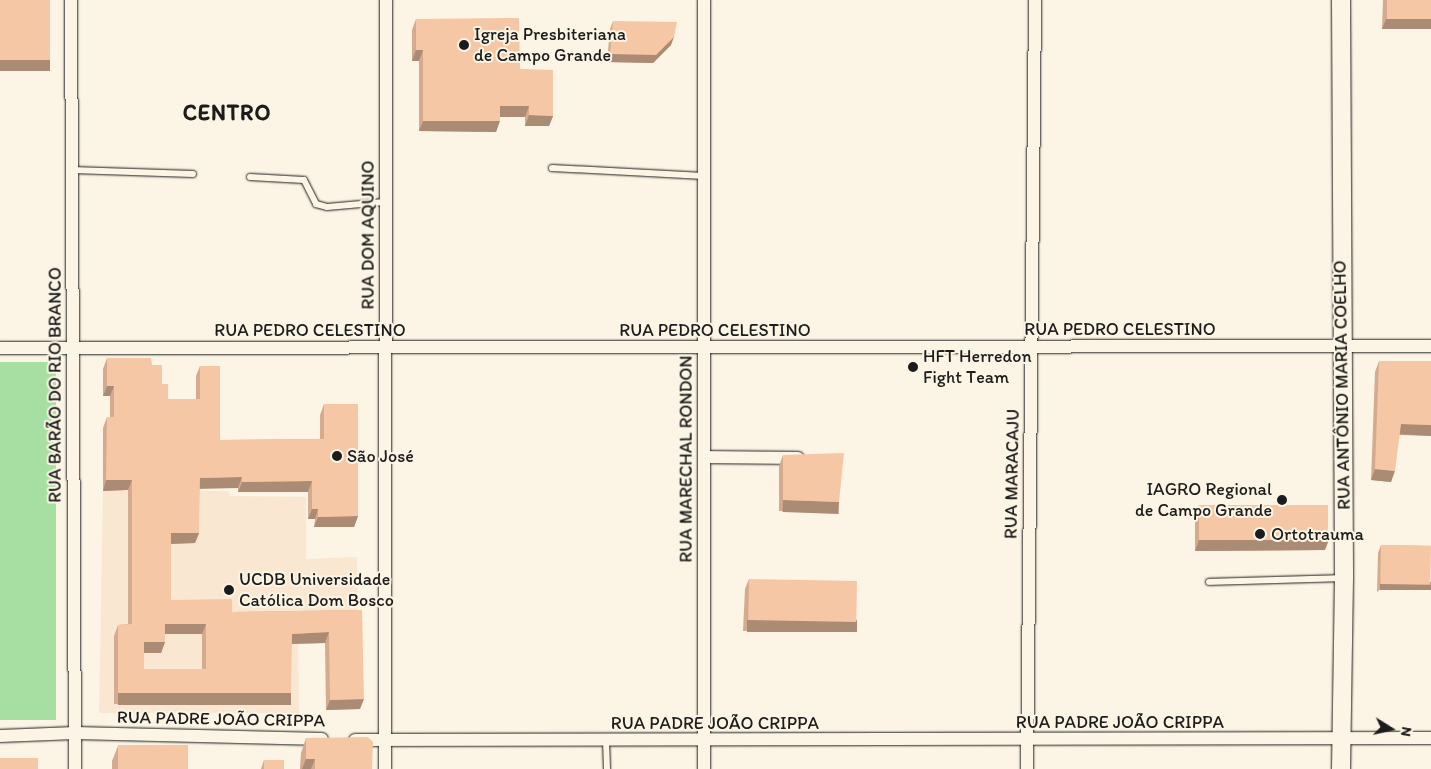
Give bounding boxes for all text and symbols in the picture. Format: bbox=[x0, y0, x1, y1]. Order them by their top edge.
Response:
place label: Igreja Presbiteriana de Campo Grande bbox=[474, 24, 626, 66]
marker: Igreja Presbiteriana de Campo Grande bbox=[458, 39, 470, 51]
district label: CENTRO bbox=[182, 100, 272, 126]
street label: RUA DOM AQUINO bbox=[357, 160, 379, 310]
street label: RUA ANTÔNIO MARIA COELHO bbox=[1329, 262, 1355, 508]
street label: RUA BARÃO DO RIO BRANCO bbox=[44, 267, 66, 503]
street label: RUA PEDRO CELESTINO bbox=[1025, 318, 1215, 340]
street label: RUA PEDRO CELESTINO bbox=[215, 319, 405, 341]
street label: RUA PEDRO CELESTINO bbox=[620, 319, 810, 341]
place label: HFT Herredon Fight Team bbox=[923, 346, 1032, 388]
street label: RUA MARECHAL RONDON bbox=[675, 355, 697, 563]
marker: HFT Herredon Fight Team bbox=[907, 361, 919, 373]
street label: RUA MARACAJU bbox=[1000, 409, 1024, 539]
place label: São José bbox=[347, 445, 414, 467]
marker: São José bbox=[331, 450, 343, 462]
place label: IAGRO Regional de Campo Grande bbox=[1134, 479, 1272, 522]
marker: IAGRO Regional de Campo Grande bbox=[1276, 494, 1288, 506]
place label: Ortotrauma bbox=[1271, 523, 1364, 545]
marker: Ortotrauma bbox=[1253, 527, 1267, 541]
place label: UCDB Universidade Católica Dom Bosco bbox=[239, 569, 394, 612]
marker: UCDB Universidade Católica Dom Bosco bbox=[223, 584, 235, 596]
north arrow bbox=[1366, 704, 1416, 754]
street label: RUA PADRE JOÃO CRIPPA bbox=[117, 706, 325, 732]
street label: RUA PADRE JOÃO CRIPPA bbox=[1016, 711, 1224, 733]
street label: RUA PADRE JOÃO CRIPPA bbox=[611, 712, 819, 734]
text: N bbox=[1397, 726, 1415, 738]

